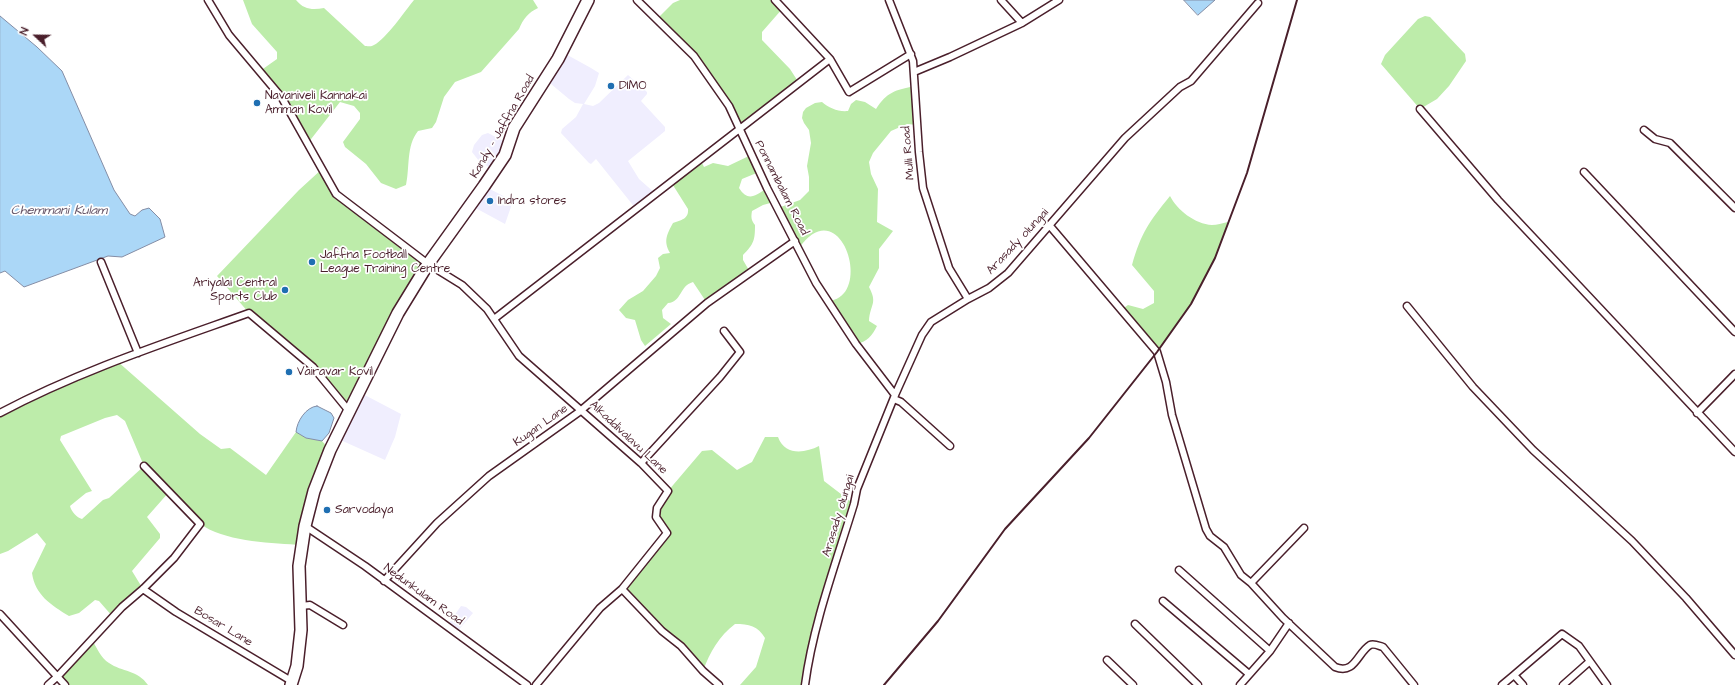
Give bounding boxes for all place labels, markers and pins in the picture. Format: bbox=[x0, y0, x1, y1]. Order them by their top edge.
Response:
place label: DIMO bbox=[619, 79, 647, 93]
marker: DIMO bbox=[606, 81, 616, 91]
place label: Navaniveli Kannakai Amman Kovil bbox=[265, 89, 367, 117]
marker: Navaniveli Kannakai Amman Kovil bbox=[252, 98, 262, 108]
place label: Indra stores bbox=[498, 194, 566, 208]
marker: Indra stores bbox=[485, 196, 495, 206]
place label: Jaffna Football League Training Centre bbox=[320, 248, 450, 276]
marker: Jaffna Football League Training Centre bbox=[307, 257, 317, 267]
place label: Ariyalai Central Sports Club bbox=[193, 276, 277, 304]
marker: Ariyalai Central Sports Club bbox=[280, 285, 290, 295]
place label: Vairavar Kovil bbox=[297, 365, 373, 379]
marker: Vairavar Kovil bbox=[284, 367, 294, 377]
place label: Sarvodaya bbox=[335, 503, 393, 517]
marker: Sarvodaya bbox=[322, 505, 332, 515]

